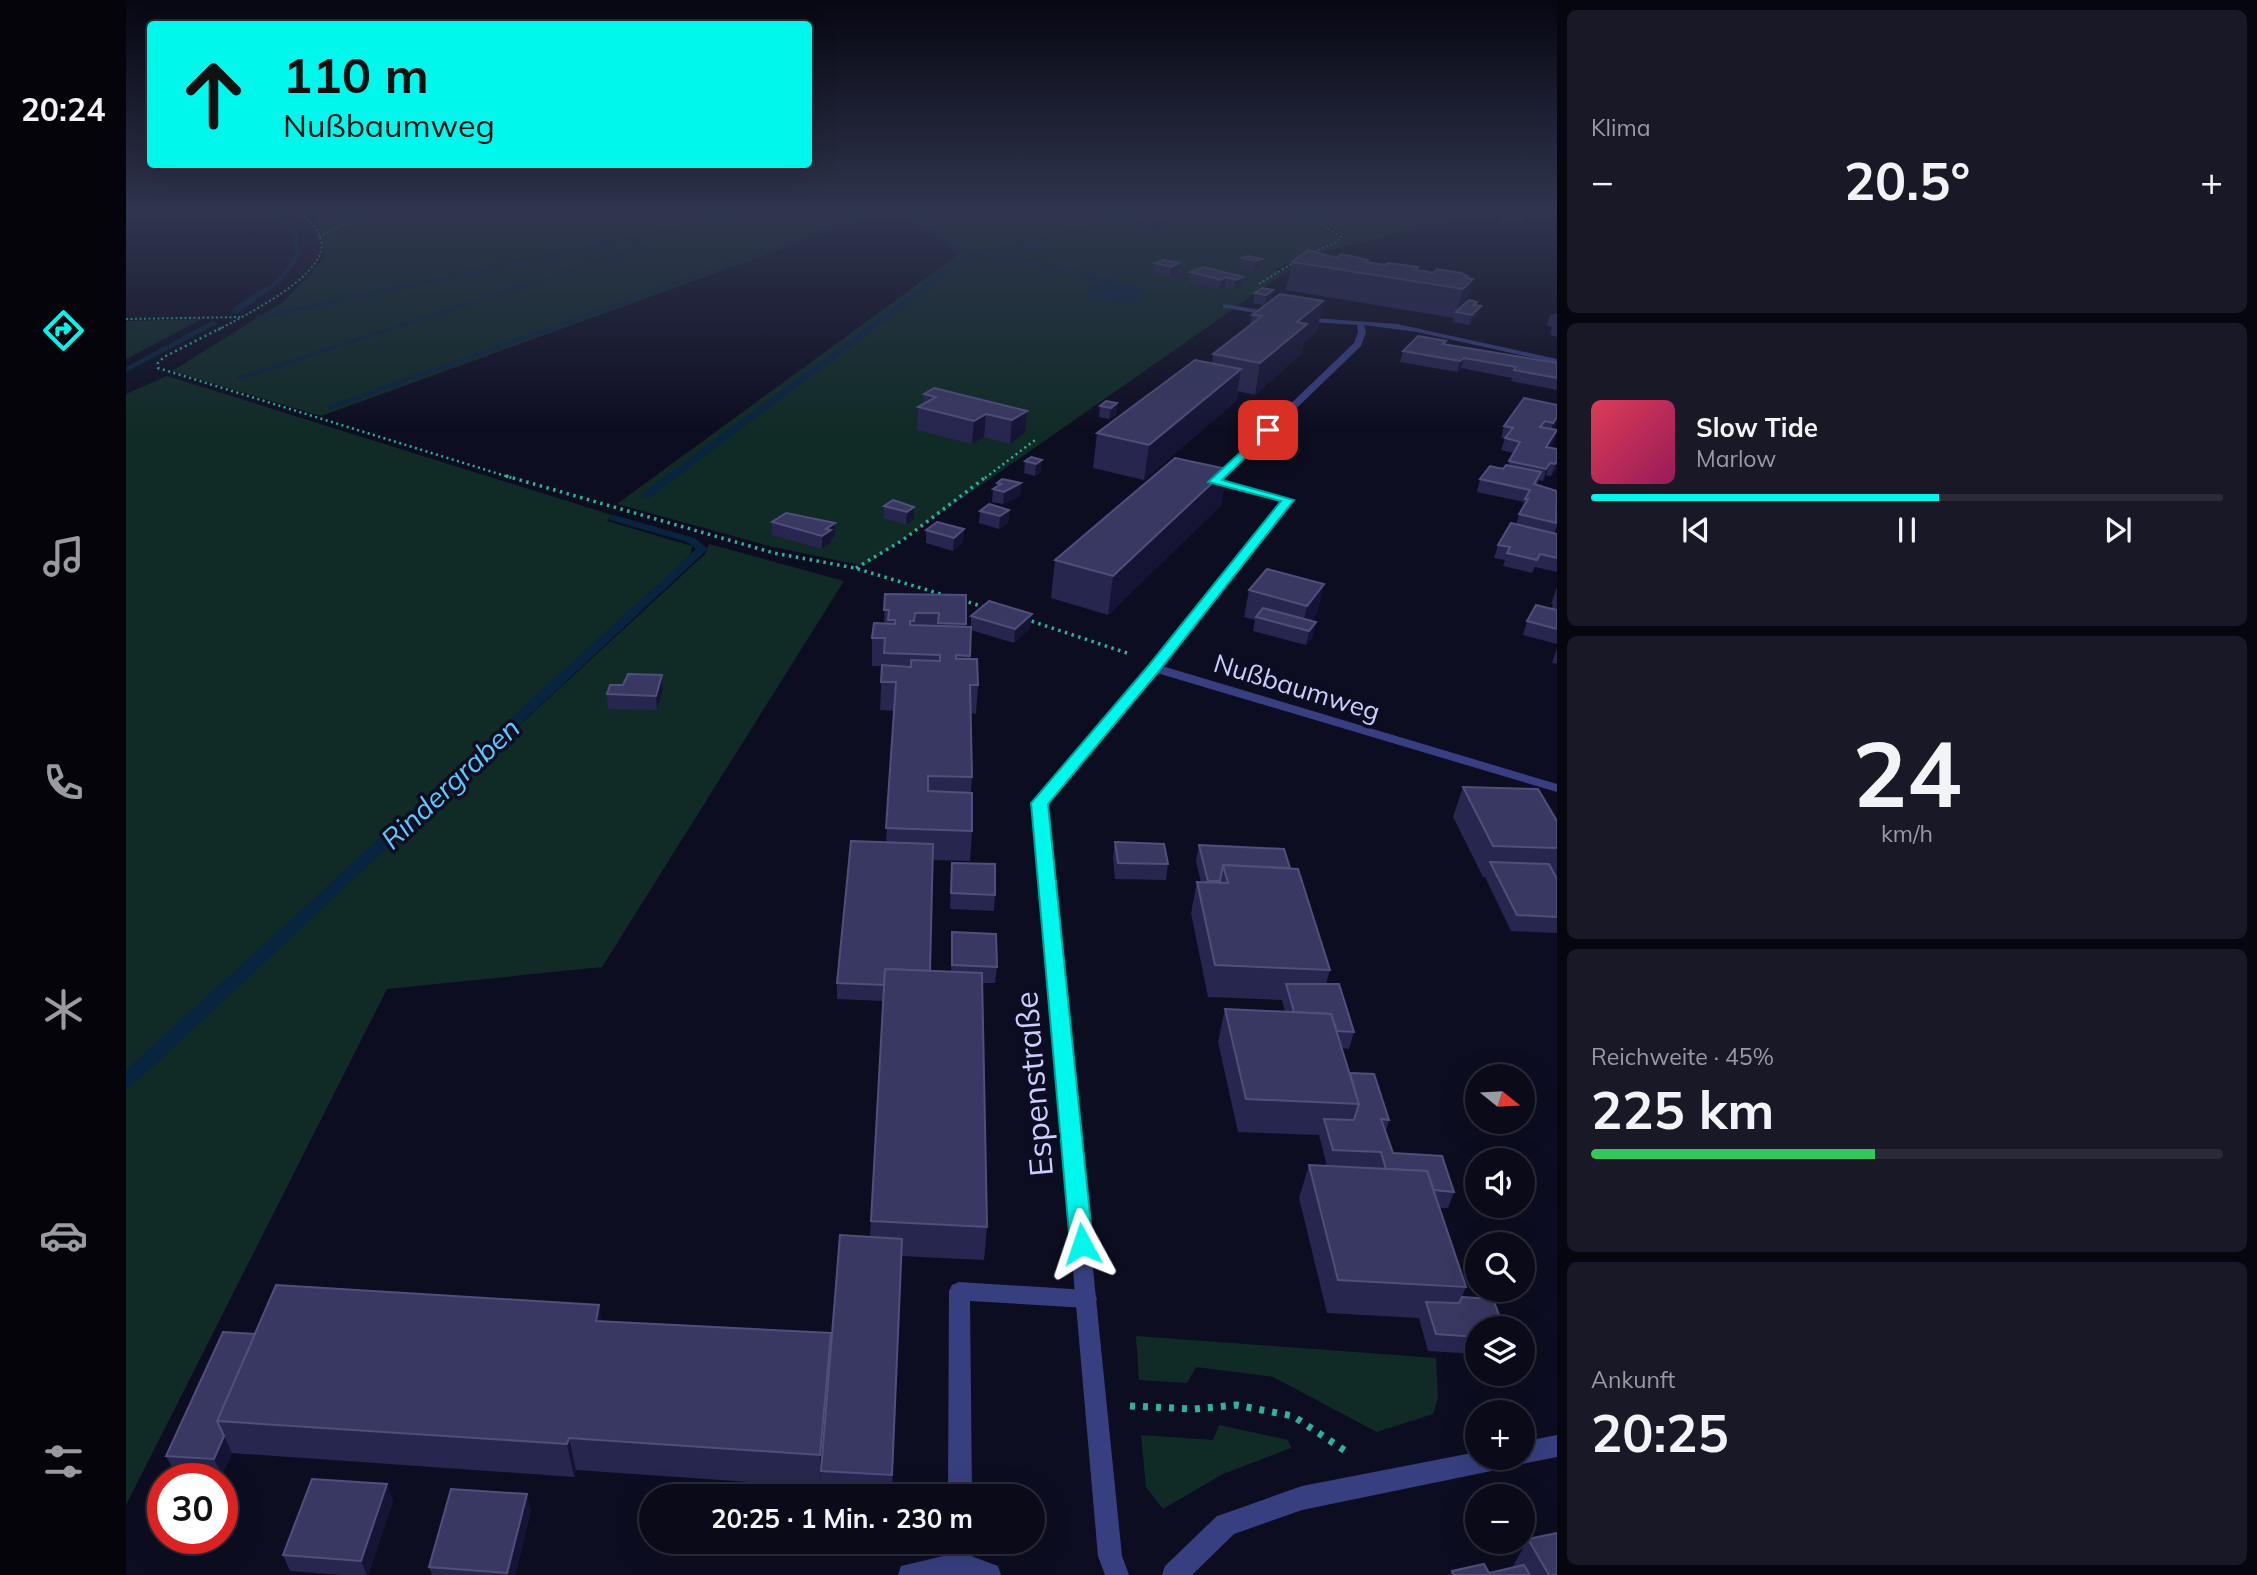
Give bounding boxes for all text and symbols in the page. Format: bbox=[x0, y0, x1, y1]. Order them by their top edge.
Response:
text: 110 m bbox=[283, 44, 429, 105]
icon: ahead bbox=[168, 49, 259, 140]
text: 20:24 bbox=[21, 89, 105, 129]
text: Nußbaumweg bbox=[283, 105, 495, 145]
text: Klima bbox=[1591, 113, 1651, 142]
text: 20.5° bbox=[1844, 148, 1970, 213]
text: − bbox=[1591, 157, 1614, 205]
text: + bbox=[2200, 157, 2223, 205]
icon: directions bbox=[39, 306, 88, 355]
pin bbox=[1238, 400, 1298, 460]
icon: arrive bbox=[1249, 411, 1287, 449]
text: Slow Tide bbox=[1696, 411, 1818, 444]
text: Marlow bbox=[1696, 444, 1776, 473]
icon: previous bbox=[1677, 511, 1715, 549]
icon: pause bbox=[1888, 511, 1926, 549]
icon: next bbox=[2099, 511, 2137, 549]
icon: music bbox=[39, 532, 88, 581]
street label: Nußbaumweg bbox=[1210, 646, 1384, 728]
water label: Rindergraben bbox=[373, 710, 527, 856]
text: 24 bbox=[1852, 716, 1962, 830]
icon: phone bbox=[39, 758, 88, 807]
text: km/h bbox=[1881, 819, 1933, 848]
icon: climate bbox=[39, 985, 88, 1034]
street label: Espenstraße bbox=[1005, 990, 1061, 1178]
text: Reichweite · 45% bbox=[1591, 1042, 1774, 1071]
north arrow bbox=[1465, 1064, 1535, 1134]
map controls bbox=[1465, 1064, 1535, 1554]
text: 225 km bbox=[1591, 1077, 1774, 1142]
button: sound bbox=[1465, 1148, 1535, 1218]
position arrow bbox=[1045, 1207, 1119, 1281]
icon: car bbox=[39, 1211, 88, 1260]
button: search bbox=[1465, 1232, 1535, 1302]
button: layers bbox=[1465, 1316, 1535, 1386]
text: Ankunft bbox=[1591, 1365, 1675, 1394]
button: + bbox=[1465, 1400, 1535, 1470]
text: 20:25 bbox=[1591, 1400, 1729, 1465]
icon: filters bbox=[39, 1437, 88, 1486]
speed limit sign: 30 bbox=[147, 1463, 238, 1554]
button: − bbox=[1465, 1484, 1535, 1554]
text: 20:25 · 1 Min. · 230 m bbox=[711, 1502, 973, 1535]

